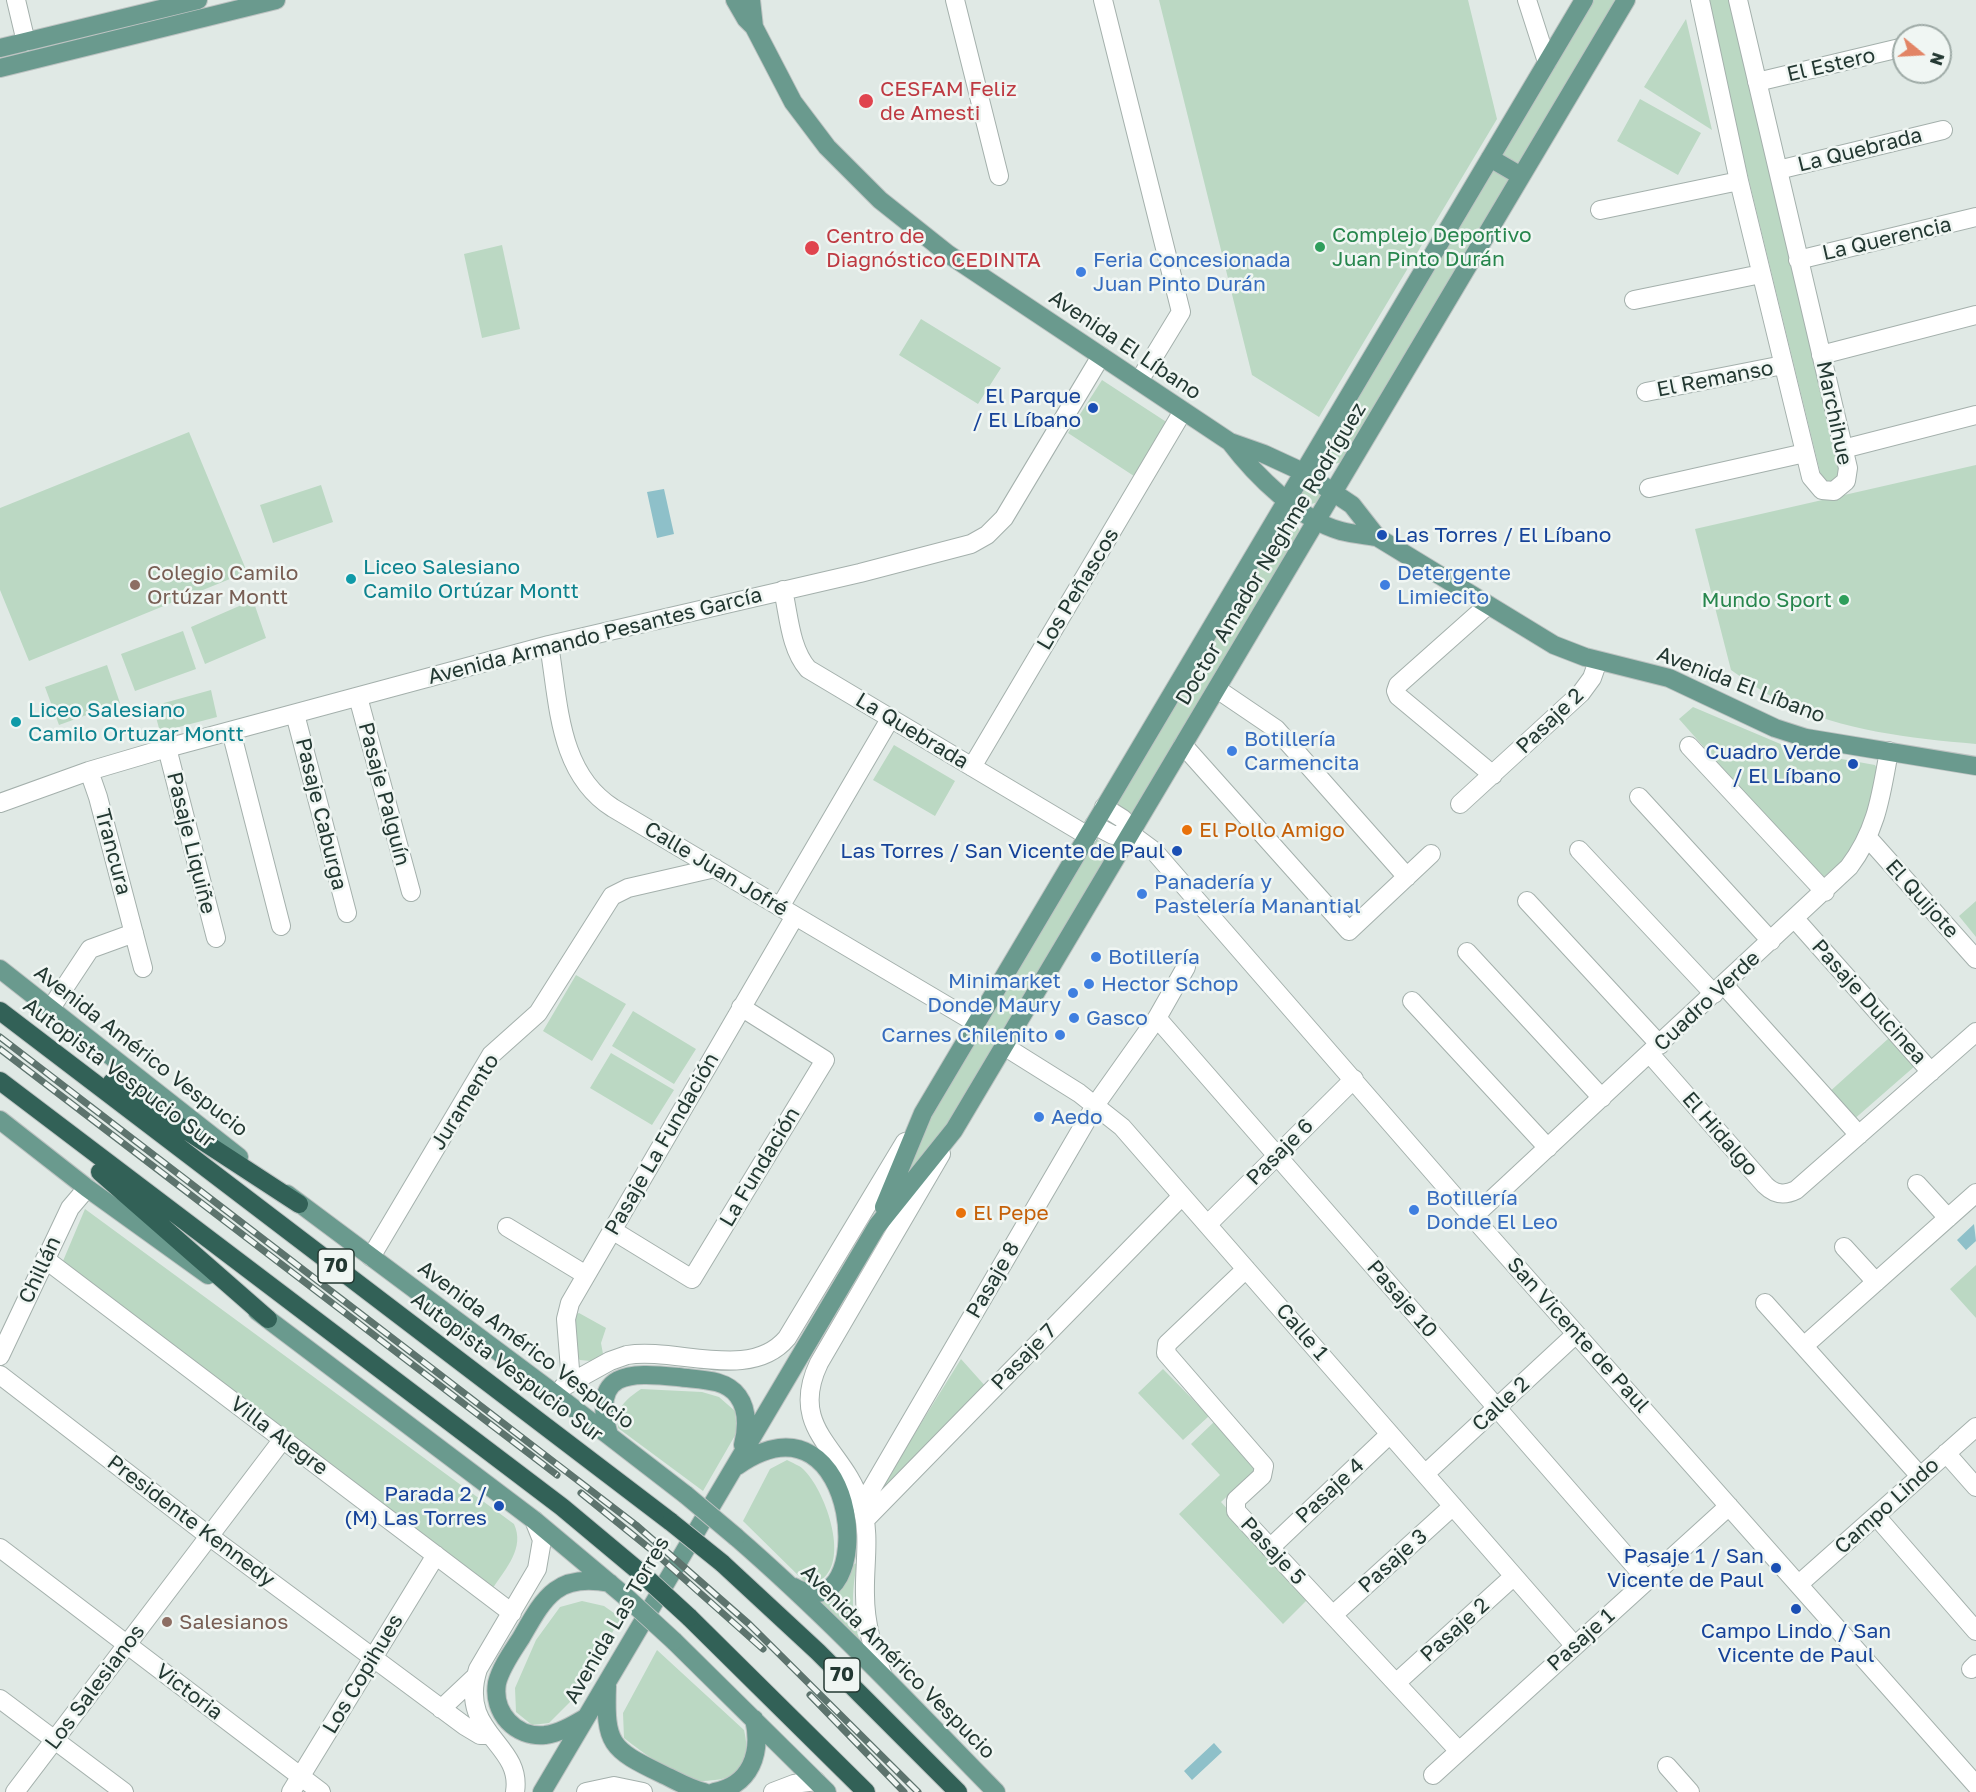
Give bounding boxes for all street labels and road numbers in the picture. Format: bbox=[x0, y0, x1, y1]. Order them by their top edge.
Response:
street label: El Estero bbox=[1784, 43, 1878, 87]
street label: La Quebrada bbox=[1795, 122, 1925, 178]
street label: La Querencia bbox=[1820, 212, 1954, 266]
street label: Avenida El Líbano bbox=[1044, 285, 1206, 405]
street label: El Remanso bbox=[1655, 355, 1775, 403]
street label: Marchihue bbox=[1811, 359, 1857, 467]
street label: Doctor Amador Neghme Rodríguez bbox=[1170, 398, 1372, 710]
street label: Los Peñascos bbox=[1032, 524, 1124, 654]
street label: Avenida Armando Pesantes García bbox=[425, 582, 765, 690]
street label: Avenida El Líbano bbox=[1653, 641, 1829, 729]
street label: Pasaje 2 bbox=[1511, 683, 1589, 759]
street label: La Quebrada bbox=[851, 687, 973, 775]
street label: Pasaje Palguín bbox=[353, 719, 415, 869]
street label: Pasaje Caburga bbox=[290, 735, 352, 893]
street label: Pasaje Liquiñe bbox=[161, 769, 221, 917]
street label: Trancura bbox=[89, 806, 137, 898]
street label: Calle Juan Jofré bbox=[640, 816, 792, 922]
street label: El Quijote bbox=[1880, 854, 1964, 944]
street label: Pasaje Dulcinea bbox=[1806, 934, 1932, 1070]
street label: Cuadro Verde bbox=[1649, 946, 1765, 1056]
street label: Avenida Américo Vespucio bbox=[29, 960, 253, 1142]
street label: Autopista Vespucio Sur bbox=[18, 993, 220, 1153]
street label: Pasaje La Fundación bbox=[600, 1048, 724, 1240]
street label: Juramento bbox=[426, 1049, 504, 1155]
street label: El Hidalgo bbox=[1677, 1087, 1763, 1181]
street label: La Fundación bbox=[714, 1103, 806, 1231]
street label: Pasaje 6 bbox=[1241, 1113, 1319, 1191]
street label: Chillán bbox=[14, 1232, 66, 1308]
street label: Pasaje 8 bbox=[961, 1237, 1025, 1323]
road number: 70 bbox=[318, 1249, 354, 1283]
street label: San Vicente de Paul bbox=[1502, 1252, 1654, 1418]
street label: Avenida Américo Vespucio bbox=[413, 1255, 639, 1435]
street label: Pasaje 10 bbox=[1361, 1255, 1443, 1343]
street label: Autopista Vespucio Sur bbox=[406, 1287, 608, 1447]
street label: Calle 1 bbox=[1271, 1298, 1333, 1366]
street label: Pasaje 7 bbox=[986, 1319, 1062, 1395]
street label: Calle 2 bbox=[1467, 1371, 1535, 1437]
street label: Villa Alegre bbox=[225, 1391, 333, 1481]
street label: Presidente Kennedy bbox=[102, 1450, 280, 1592]
street label: Pasaje 4 bbox=[1291, 1453, 1369, 1529]
street label: Campo Lindo bbox=[1830, 1453, 1944, 1559]
street label: Pasaje 5 bbox=[1235, 1512, 1311, 1590]
street label: Pasaje 3 bbox=[1353, 1524, 1433, 1598]
street label: Avenida Las Torres bbox=[559, 1532, 675, 1708]
street label: Avenida Américo Vespucio bbox=[796, 1560, 1000, 1764]
street label: Pasaje 2 bbox=[1415, 1593, 1495, 1667]
street label: Pasaje 1 bbox=[1542, 1603, 1620, 1677]
street label: Los Copihues bbox=[317, 1610, 409, 1738]
street label: Los Salesianos bbox=[40, 1620, 150, 1754]
road number: 70 bbox=[824, 1658, 860, 1692]
street label: Victoria bbox=[150, 1659, 228, 1725]

